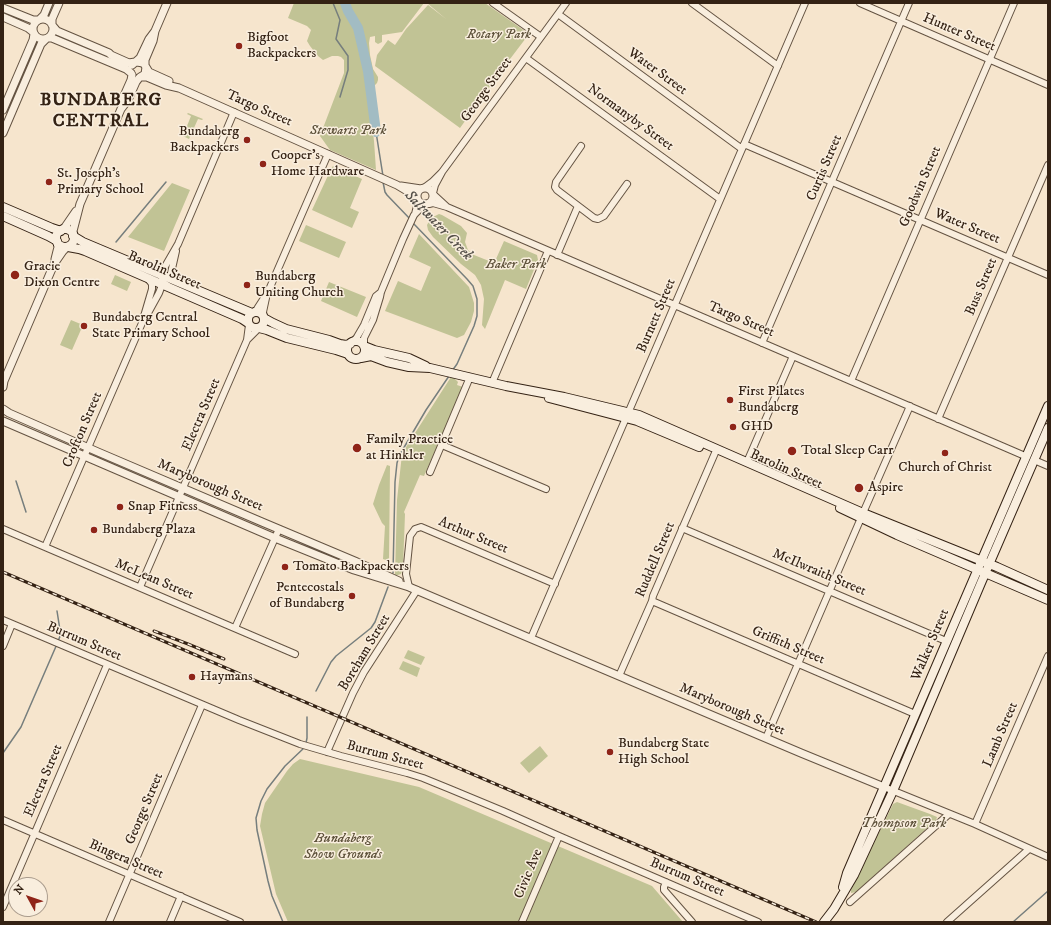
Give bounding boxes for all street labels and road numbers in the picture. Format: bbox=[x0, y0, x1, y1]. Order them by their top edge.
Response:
street label: Hunter Street bbox=[920, 10, 998, 56]
street label: Water Street bbox=[624, 45, 690, 99]
street label: George Street bbox=[458, 54, 516, 126]
street label: Normanyby Street bbox=[583, 81, 677, 155]
street label: Targo Street bbox=[223, 87, 295, 131]
street label: Curtis Street bbox=[804, 132, 846, 204]
street label: Goodwin Street bbox=[896, 144, 946, 230]
street label: Water Street bbox=[932, 206, 1002, 248]
street label: Barolin Street bbox=[125, 248, 203, 294]
street label: Buss Street bbox=[962, 256, 1002, 318]
street label: Burnett Street bbox=[634, 276, 680, 356]
street label: Targo Street bbox=[705, 299, 777, 341]
street label: Electra Street bbox=[179, 376, 225, 454]
street label: Crofton Street bbox=[60, 390, 106, 470]
street label: Barolin Street bbox=[747, 446, 825, 494]
street label: Maryborough Street bbox=[155, 456, 265, 516]
street label: Arthur Street bbox=[436, 514, 510, 558]
street label: Ruddell Street bbox=[633, 520, 679, 600]
street label: McIlwraith Street bbox=[770, 546, 868, 600]
street label: McLean Street bbox=[112, 556, 196, 604]
street label: Walker Street bbox=[908, 607, 954, 683]
street label: Boreham Street bbox=[336, 612, 394, 694]
street label: Burrum Street bbox=[44, 619, 124, 665]
street label: Griffith Street bbox=[749, 623, 827, 669]
street label: Maryborough Street bbox=[677, 680, 787, 740]
street label: Lamb Street bbox=[980, 700, 1022, 770]
street label: Burrum Street bbox=[344, 738, 426, 774]
street label: Electra Street bbox=[21, 742, 67, 820]
street label: George Street bbox=[122, 771, 168, 847]
street label: Bingera Street bbox=[86, 837, 166, 883]
street label: Civic Ave bbox=[511, 847, 547, 901]
street label: Burrum Street bbox=[647, 855, 727, 901]

